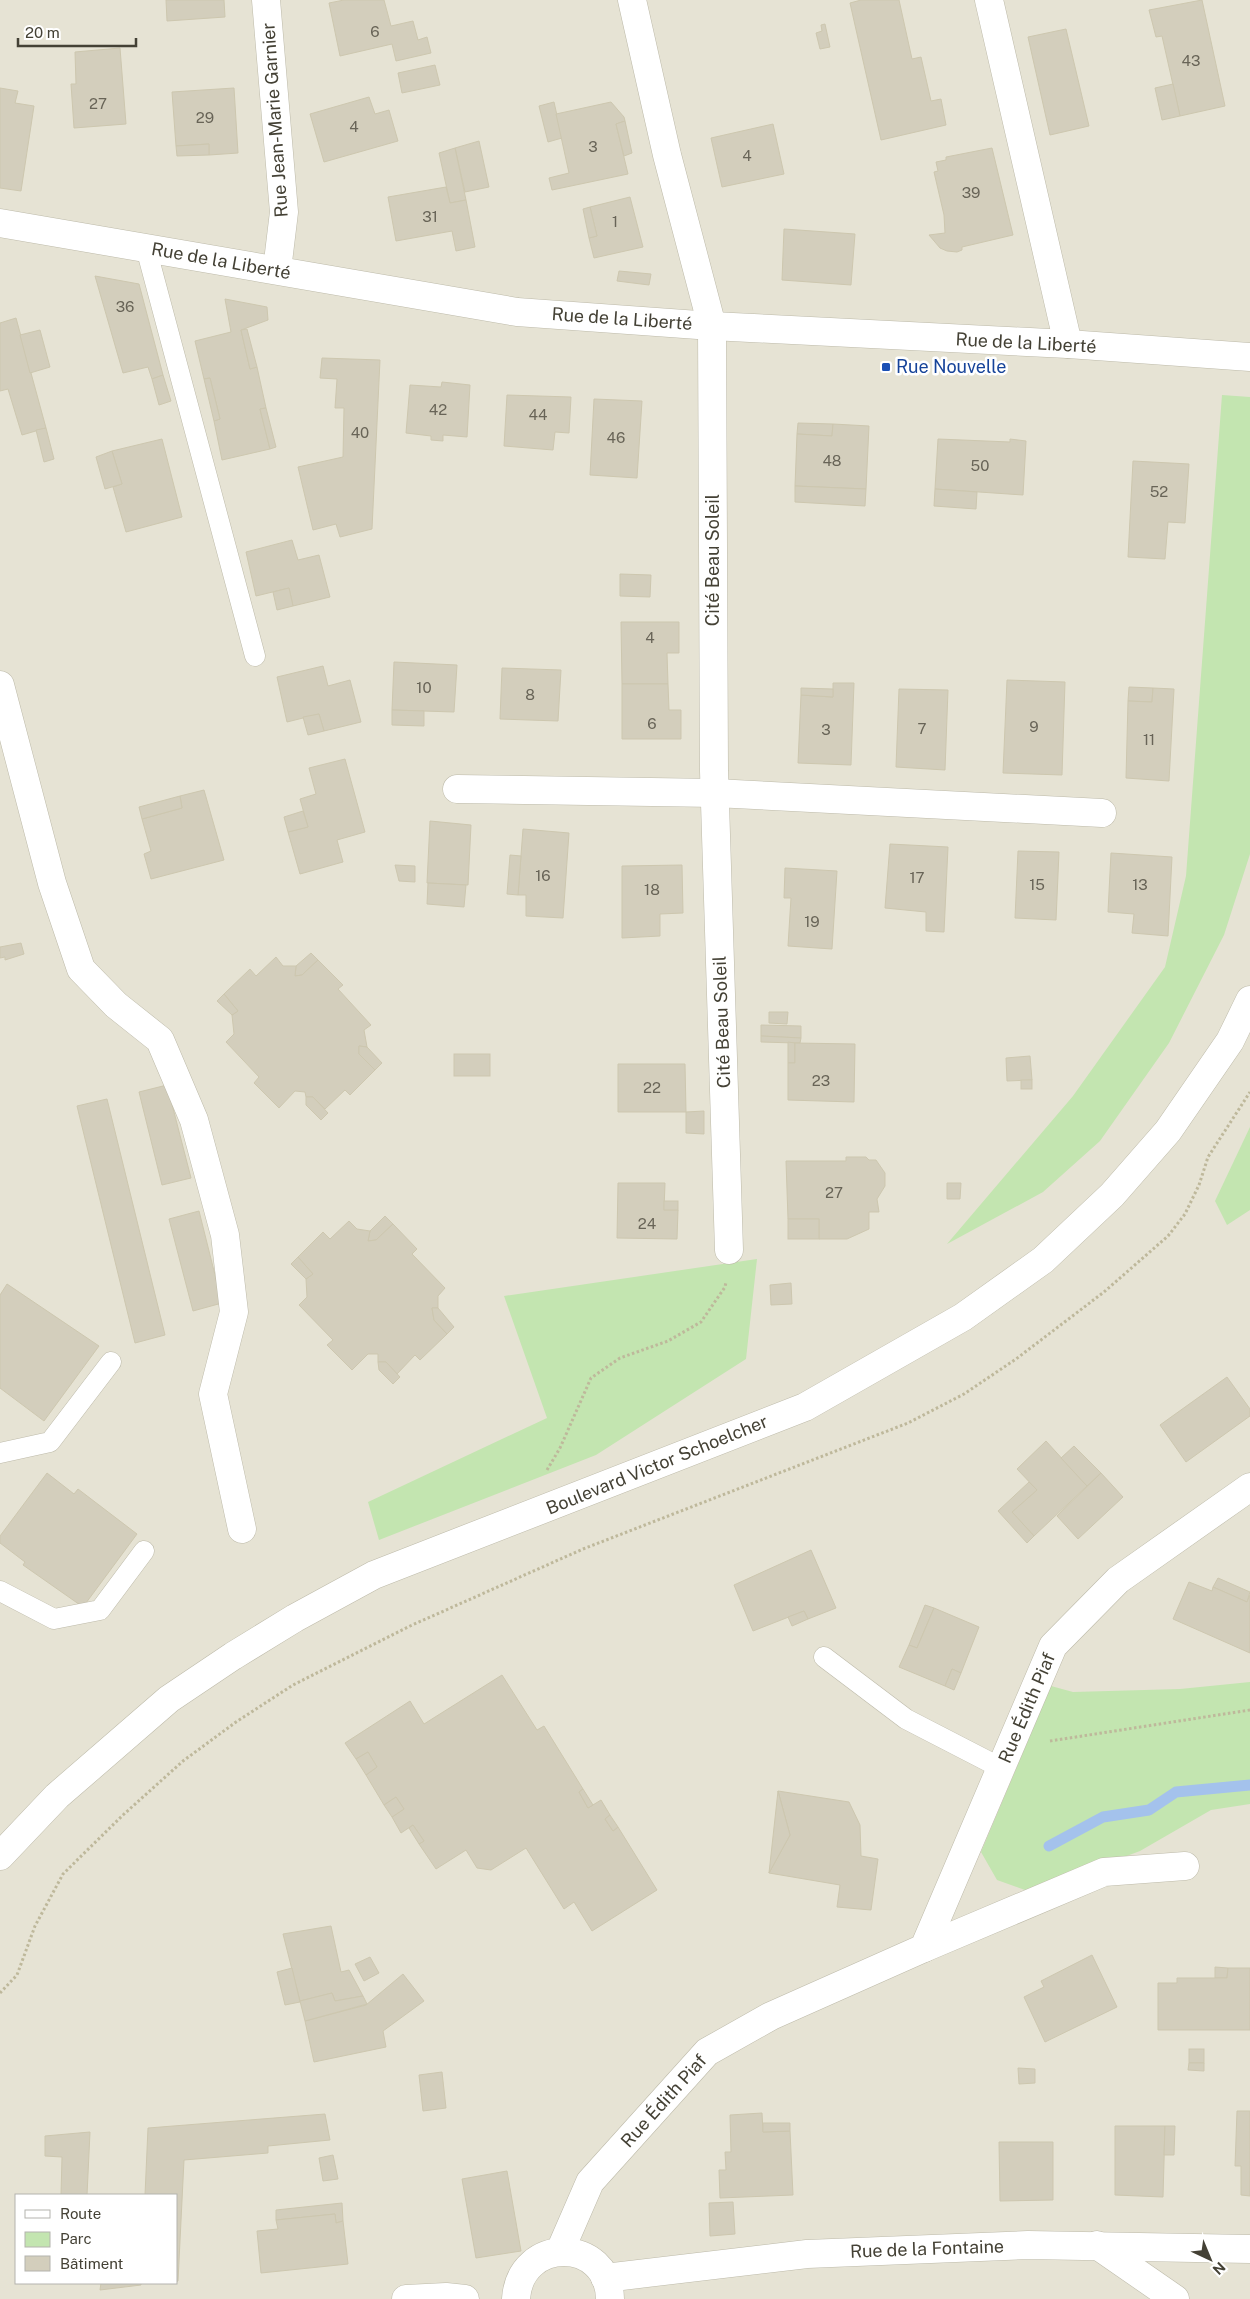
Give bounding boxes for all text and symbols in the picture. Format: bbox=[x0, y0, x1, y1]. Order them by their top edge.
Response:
scale bar bbox=[18, 15, 135, 47]
street label: Rue Jean-Marie Garnier bbox=[257, 22, 292, 218]
house number: 6 bbox=[370, 23, 380, 40]
text: 20 m bbox=[25, 24, 60, 41]
house number: 43 bbox=[1182, 52, 1200, 69]
house number: 27 bbox=[89, 95, 107, 112]
house number: 29 bbox=[196, 109, 214, 126]
house number: 4 bbox=[349, 118, 359, 135]
house number: 3 bbox=[588, 138, 598, 155]
house number: 4 bbox=[742, 147, 752, 164]
house number: 39 bbox=[962, 184, 980, 201]
house number: 31 bbox=[422, 208, 438, 225]
house number: 1 bbox=[612, 213, 618, 230]
street label: Rue de la Liberté bbox=[150, 238, 292, 283]
house number: 36 bbox=[116, 298, 134, 315]
street label: Rue de la Liberté bbox=[551, 303, 693, 334]
street label: Rue de la Liberté bbox=[955, 328, 1097, 357]
place label: Rue Nouvelle bbox=[896, 356, 1006, 377]
marker: Rue Nouvelle bbox=[880, 361, 892, 373]
house number: 42 bbox=[429, 401, 447, 418]
house number: 44 bbox=[529, 406, 547, 423]
house number: 40 bbox=[351, 424, 369, 441]
house number: 46 bbox=[607, 429, 625, 446]
house number: 48 bbox=[822, 452, 842, 469]
house number: 50 bbox=[971, 457, 989, 474]
house number: 52 bbox=[1150, 483, 1168, 500]
street label: Cité Beau Soleil bbox=[702, 494, 723, 626]
house number: 4 bbox=[645, 629, 655, 646]
house number: 10 bbox=[416, 679, 432, 696]
house number: 8 bbox=[525, 686, 535, 703]
house number: 6 bbox=[647, 715, 657, 732]
house number: 9 bbox=[1029, 718, 1039, 735]
house number: 7 bbox=[917, 720, 927, 737]
house number: 3 bbox=[821, 721, 831, 738]
house number: 11 bbox=[1143, 731, 1155, 748]
house number: 16 bbox=[535, 867, 551, 884]
house number: 17 bbox=[909, 869, 925, 886]
house number: 15 bbox=[1029, 876, 1045, 893]
house number: 13 bbox=[1132, 876, 1148, 893]
house number: 18 bbox=[644, 881, 660, 898]
house number: 19 bbox=[804, 913, 820, 930]
street label: Cité Beau Soleil bbox=[709, 955, 734, 1089]
house number: 23 bbox=[812, 1072, 830, 1089]
house number: 22 bbox=[643, 1079, 661, 1096]
house number: 27 bbox=[825, 1184, 843, 1201]
house number: 24 bbox=[638, 1215, 656, 1232]
street label: Boulevard Victor Schoelcher bbox=[543, 1410, 771, 1519]
street label: Rue Édith Piaf bbox=[993, 1649, 1059, 1766]
street label: Rue Édith Piaf bbox=[616, 2049, 711, 2151]
legend bbox=[15, 2194, 178, 2284]
text: Route bbox=[60, 2205, 101, 2222]
text: Parc bbox=[60, 2230, 92, 2247]
north arrow bbox=[1185, 2234, 1235, 2284]
street label: Rue de la Fontaine bbox=[850, 2235, 1004, 2262]
text: Bâtiment bbox=[60, 2255, 123, 2272]
text: N bbox=[1210, 2259, 1229, 2278]

